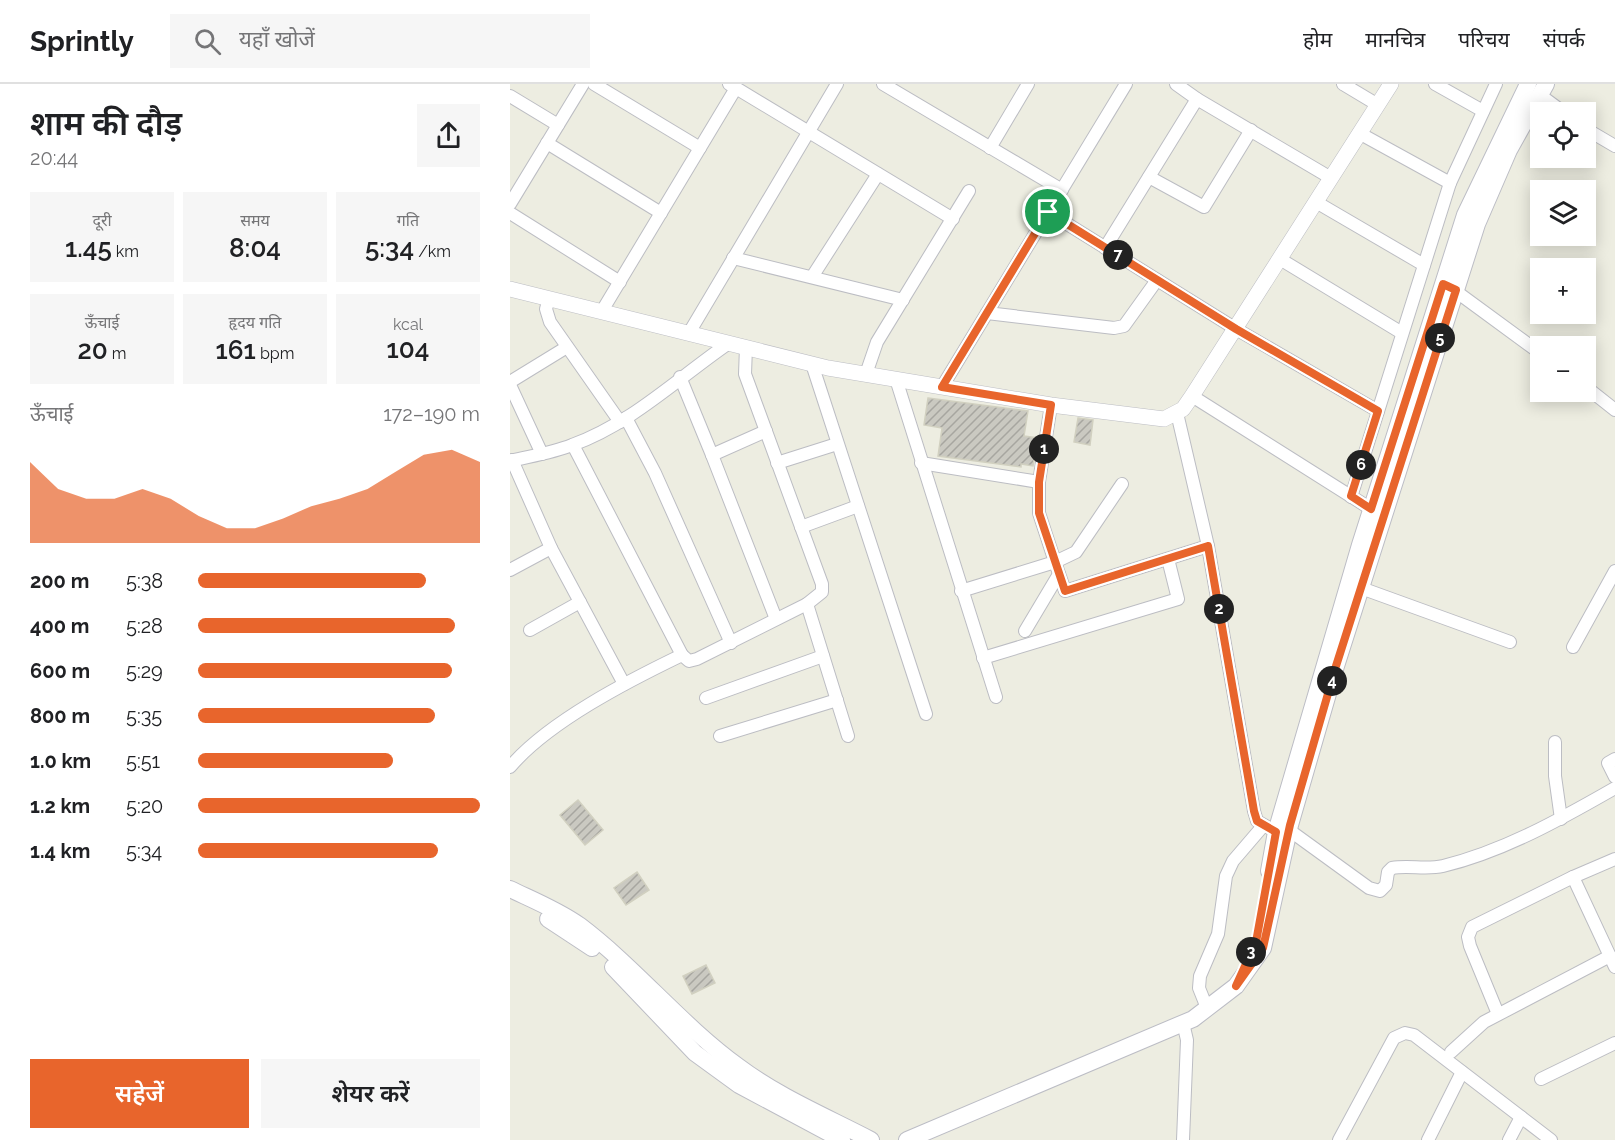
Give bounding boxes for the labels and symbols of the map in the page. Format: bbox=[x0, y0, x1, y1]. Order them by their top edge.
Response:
pin bbox=[1022, 186, 1073, 237]
pin: 7 bbox=[1103, 240, 1133, 270]
pin: 5 bbox=[1425, 323, 1455, 353]
pin: 1 bbox=[1029, 434, 1059, 464]
pin: 6 bbox=[1346, 450, 1376, 480]
pin: 2 bbox=[1204, 594, 1234, 624]
pin: 4 bbox=[1317, 666, 1347, 696]
pin: 3 bbox=[1236, 937, 1266, 967]

